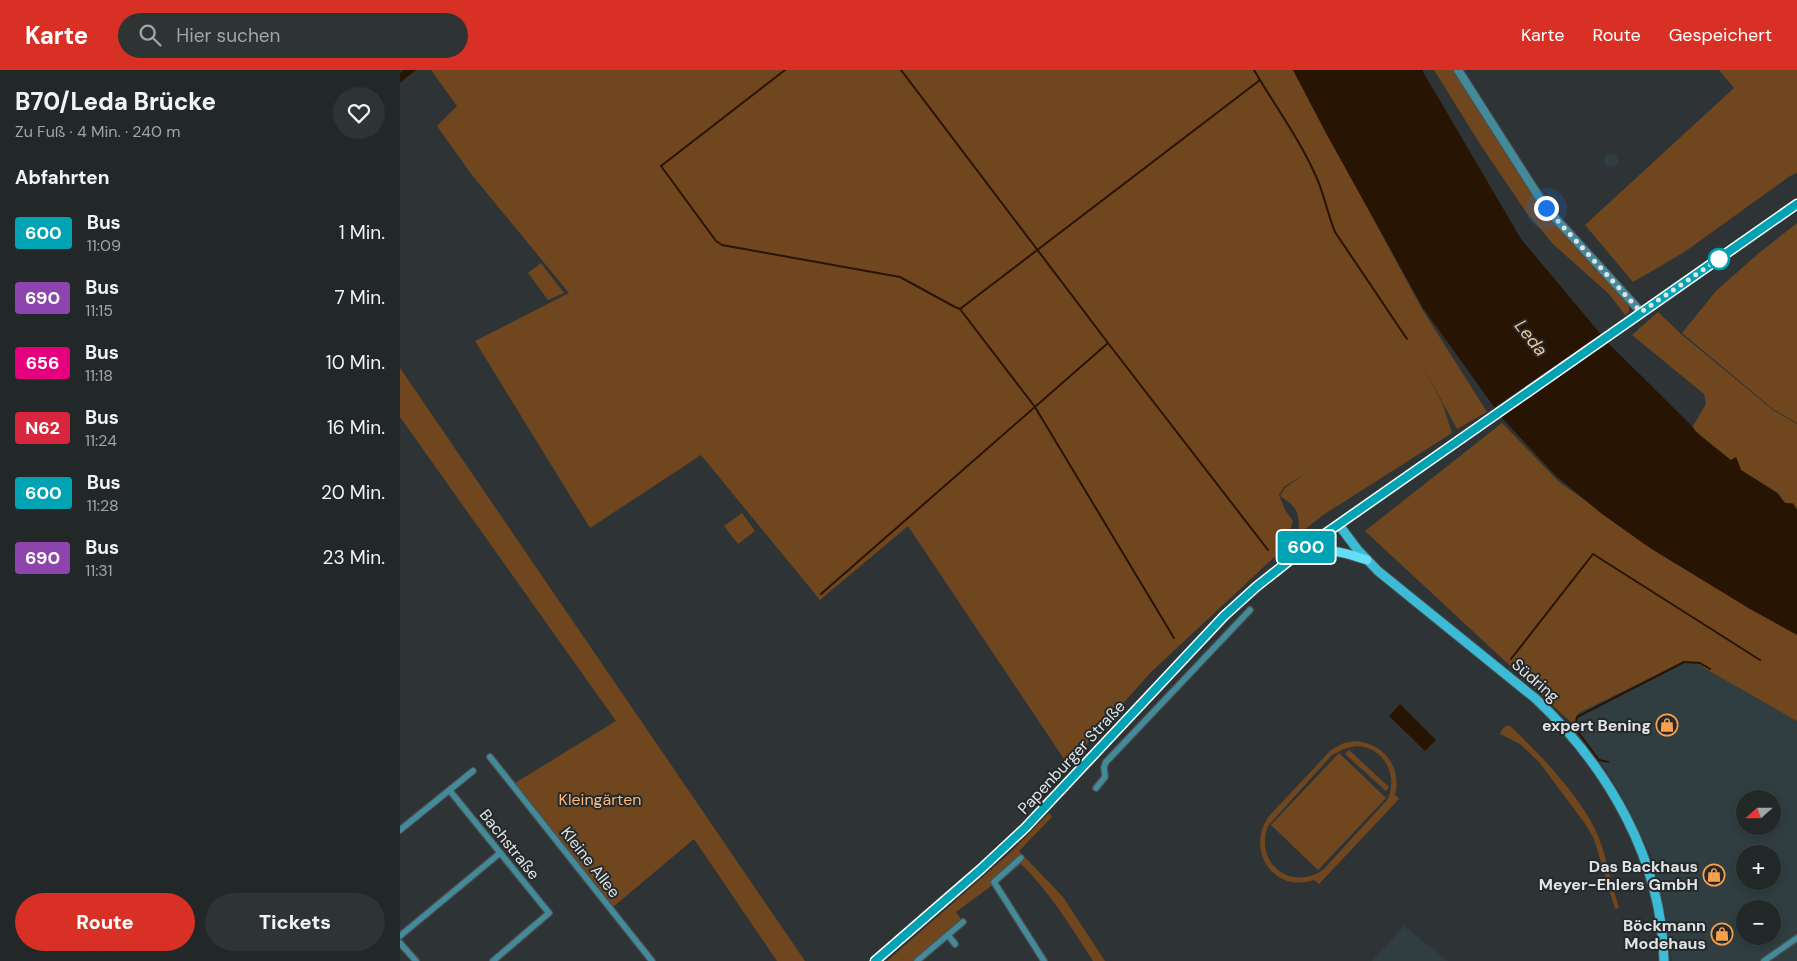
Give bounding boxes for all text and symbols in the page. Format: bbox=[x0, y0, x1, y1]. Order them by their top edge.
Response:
search box bbox=[118, 13, 468, 58]
text: Karte bbox=[25, 20, 88, 51]
icon: search bbox=[136, 21, 164, 49]
text: Hier suchen bbox=[176, 23, 281, 48]
text: Karte bbox=[1521, 23, 1565, 47]
text: Route bbox=[1593, 23, 1641, 47]
text: Gespeichert bbox=[1669, 23, 1772, 47]
text: B70/Leda Brücke bbox=[15, 86, 216, 117]
button: heart bbox=[333, 87, 385, 139]
text: Zu Fuß · 4 Min. · 240 m bbox=[15, 121, 180, 142]
text: Abfahrten bbox=[15, 165, 109, 190]
your location bbox=[1534, 196, 1559, 221]
text: Bus bbox=[87, 210, 121, 235]
text: 1 Min. bbox=[339, 220, 385, 245]
text: 600 bbox=[25, 221, 62, 245]
text: 11:09 bbox=[87, 235, 121, 256]
unlabelled marker bbox=[1708, 248, 1730, 270]
text: Bus bbox=[85, 275, 119, 300]
text: 7 Min. bbox=[335, 285, 385, 310]
text: 690 bbox=[25, 286, 60, 310]
text: 11:15 bbox=[85, 300, 113, 321]
water label: Leda bbox=[1509, 315, 1553, 361]
text: Bus bbox=[85, 340, 119, 365]
text: 10 Min. bbox=[326, 350, 385, 375]
text: 656 bbox=[26, 351, 59, 375]
text: 11:18 bbox=[85, 365, 113, 386]
text: Bus bbox=[85, 405, 119, 430]
text: 16 Min. bbox=[327, 415, 385, 440]
text: N62 bbox=[25, 416, 60, 440]
text: 11:24 bbox=[85, 430, 117, 451]
text: Bus bbox=[87, 470, 121, 495]
text: 20 Min. bbox=[321, 480, 385, 505]
text: 600 bbox=[25, 481, 62, 505]
text: 11:28 bbox=[87, 495, 119, 516]
line badge: 600 bbox=[1277, 531, 1335, 563]
text: Bus bbox=[85, 535, 119, 560]
text: 600 bbox=[1288, 535, 1324, 559]
text: 23 Min. bbox=[323, 545, 385, 570]
text: 690 bbox=[25, 546, 60, 570]
text: 11:31 bbox=[85, 560, 113, 581]
street label: Südring bbox=[1508, 654, 1564, 707]
street label: Papenburger Straße bbox=[1013, 696, 1130, 819]
shop icon: expert Bening bbox=[1655, 713, 1679, 737]
place label: expert Bening bbox=[1542, 715, 1651, 736]
park label: Kleingärten bbox=[559, 789, 641, 810]
north arrow bbox=[1736, 790, 1781, 835]
map controls bbox=[1736, 790, 1781, 945]
street label: Bachstraße bbox=[475, 805, 544, 884]
street label: Kleine Allee bbox=[556, 823, 625, 902]
button: + bbox=[1736, 845, 1781, 890]
place label: Das Backhaus Meyer-Ehlers GmbH bbox=[1539, 856, 1698, 895]
shop icon: Das Backhaus Meyer-Ehlers GmbH bbox=[1702, 863, 1726, 887]
button: Route bbox=[15, 893, 195, 951]
button: Tickets bbox=[205, 893, 385, 951]
button: − bbox=[1736, 900, 1781, 945]
place label: Böckmann Modehaus bbox=[1623, 915, 1706, 954]
shop icon: Böckmann Modehaus bbox=[1710, 922, 1734, 946]

